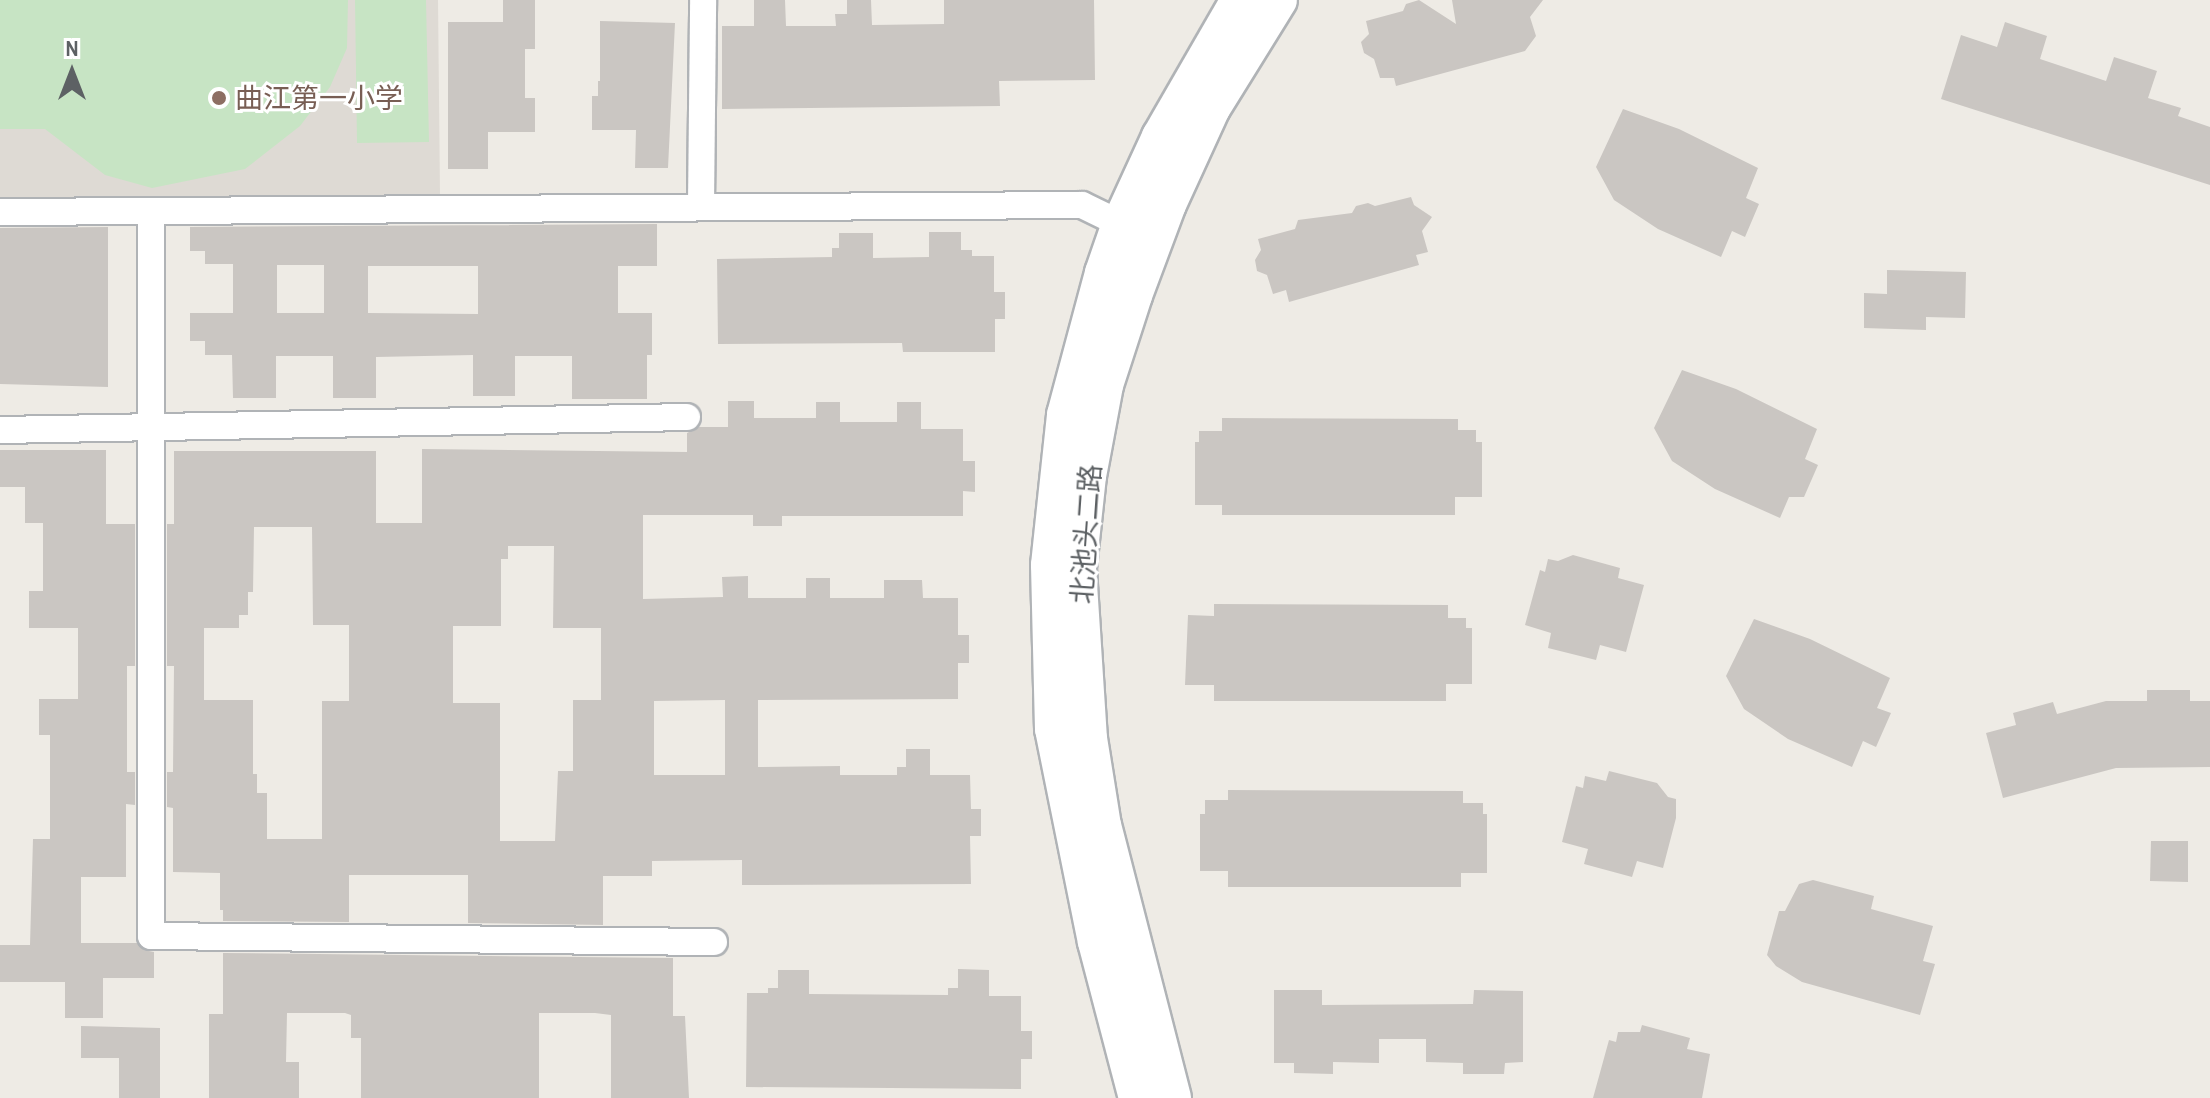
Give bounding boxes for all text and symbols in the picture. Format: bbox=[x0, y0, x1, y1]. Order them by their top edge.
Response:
north arrow bbox=[32, 32, 112, 112]
text: N bbox=[65, 33, 79, 63]
place label: 曲江第一小学 bbox=[235, 81, 403, 115]
marker: 曲江第一小学 bbox=[210, 89, 228, 107]
street label: 北池头二路 bbox=[1064, 463, 1108, 605]

